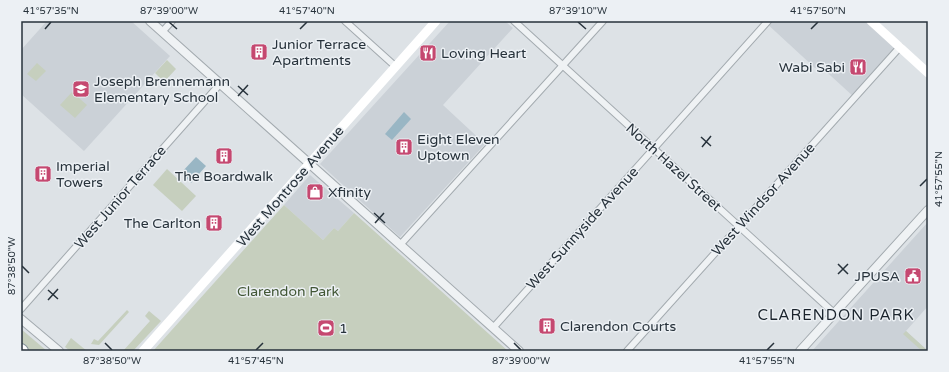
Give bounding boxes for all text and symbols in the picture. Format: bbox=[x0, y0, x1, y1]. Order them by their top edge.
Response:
text: 41°57'35"N bbox=[23, 5, 79, 17]
text: 87°39'00"W bbox=[140, 5, 198, 17]
text: 41°57'40"N bbox=[279, 5, 335, 17]
text: 87°39'10"W bbox=[549, 5, 607, 17]
text: 41°57'50"N bbox=[790, 5, 846, 17]
place label: Junior Terrace Apartments bbox=[272, 36, 366, 69]
building icon: Junior Terrace Apartments bbox=[249, 42, 269, 62]
restaurant icon: Loving Heart bbox=[418, 43, 438, 63]
place label: Loving Heart bbox=[441, 45, 527, 62]
restaurant icon: Wabi Sabi bbox=[848, 57, 868, 77]
place label: Wabi Sabi bbox=[779, 59, 845, 76]
place label: Joseph Brennemann Elementary School bbox=[94, 73, 230, 106]
school or university icon: Joseph Brennemann Elementary School bbox=[71, 79, 91, 99]
street label: North Hazel Street bbox=[622, 120, 726, 215]
street label: West Montrose Avenue bbox=[233, 122, 348, 250]
place label: Eight Eleven Uptown bbox=[417, 131, 500, 164]
building icon: Eight Eleven Uptown bbox=[394, 137, 414, 157]
street label: West Windsor Avenue bbox=[708, 139, 819, 259]
street label: West Junior Terrace bbox=[71, 142, 170, 252]
building icon: The Boardwalk bbox=[214, 146, 234, 166]
text: 41°57'55"N bbox=[933, 151, 945, 207]
place label: Imperial Towers bbox=[56, 158, 110, 191]
street label: West Sunnyside Avenue bbox=[523, 163, 642, 293]
building icon: Imperial Towers bbox=[33, 164, 53, 184]
place label: The Boardwalk bbox=[175, 168, 274, 185]
shop icon: Xfinity bbox=[305, 182, 325, 202]
place label: Xfinity bbox=[328, 184, 371, 201]
building icon: The Carlton bbox=[204, 213, 224, 233]
place label: The Carlton bbox=[124, 215, 201, 232]
text: 87°38'50"W bbox=[6, 237, 18, 295]
public building icon: JPUSA bbox=[903, 266, 923, 286]
place label: JPUSA bbox=[854, 268, 900, 285]
park label: Clarendon Park bbox=[237, 283, 339, 300]
district label: CLARENDON PARK bbox=[758, 306, 914, 324]
building icon: Clarendon Courts bbox=[537, 316, 557, 336]
sports icon: 1 bbox=[316, 318, 336, 338]
place label: Clarendon Courts bbox=[560, 318, 676, 335]
place label: 1 bbox=[339, 320, 348, 337]
text: 87°38'50"W bbox=[83, 355, 141, 367]
text: 41°57'45"N bbox=[228, 355, 284, 367]
text: 87°39'00"W bbox=[492, 355, 550, 367]
text: 41°57'55"N bbox=[739, 355, 795, 367]

